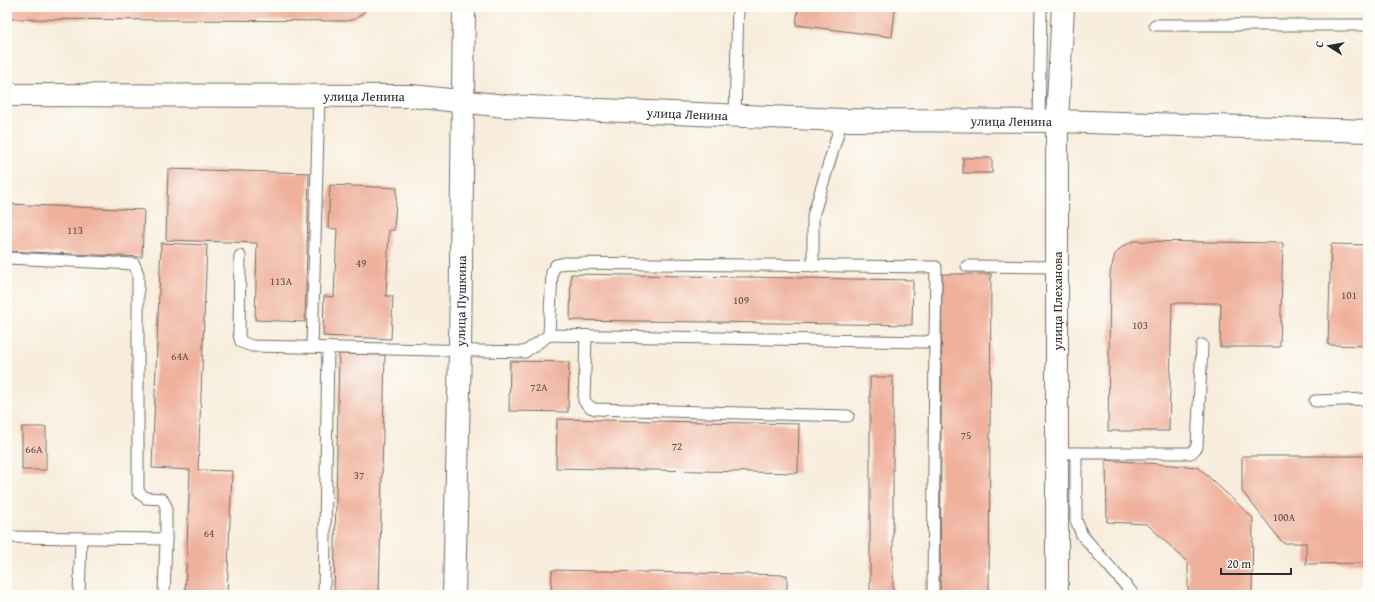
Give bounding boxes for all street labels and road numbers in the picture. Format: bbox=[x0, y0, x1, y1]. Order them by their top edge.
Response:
street label: улица Ленина bbox=[322, 87, 406, 106]
street label: улица Ленина bbox=[645, 103, 729, 125]
street label: улица Ленина bbox=[969, 112, 1053, 131]
street label: улица Плеханова bbox=[1048, 251, 1067, 352]
street label: улица Пушкина bbox=[451, 255, 471, 348]

